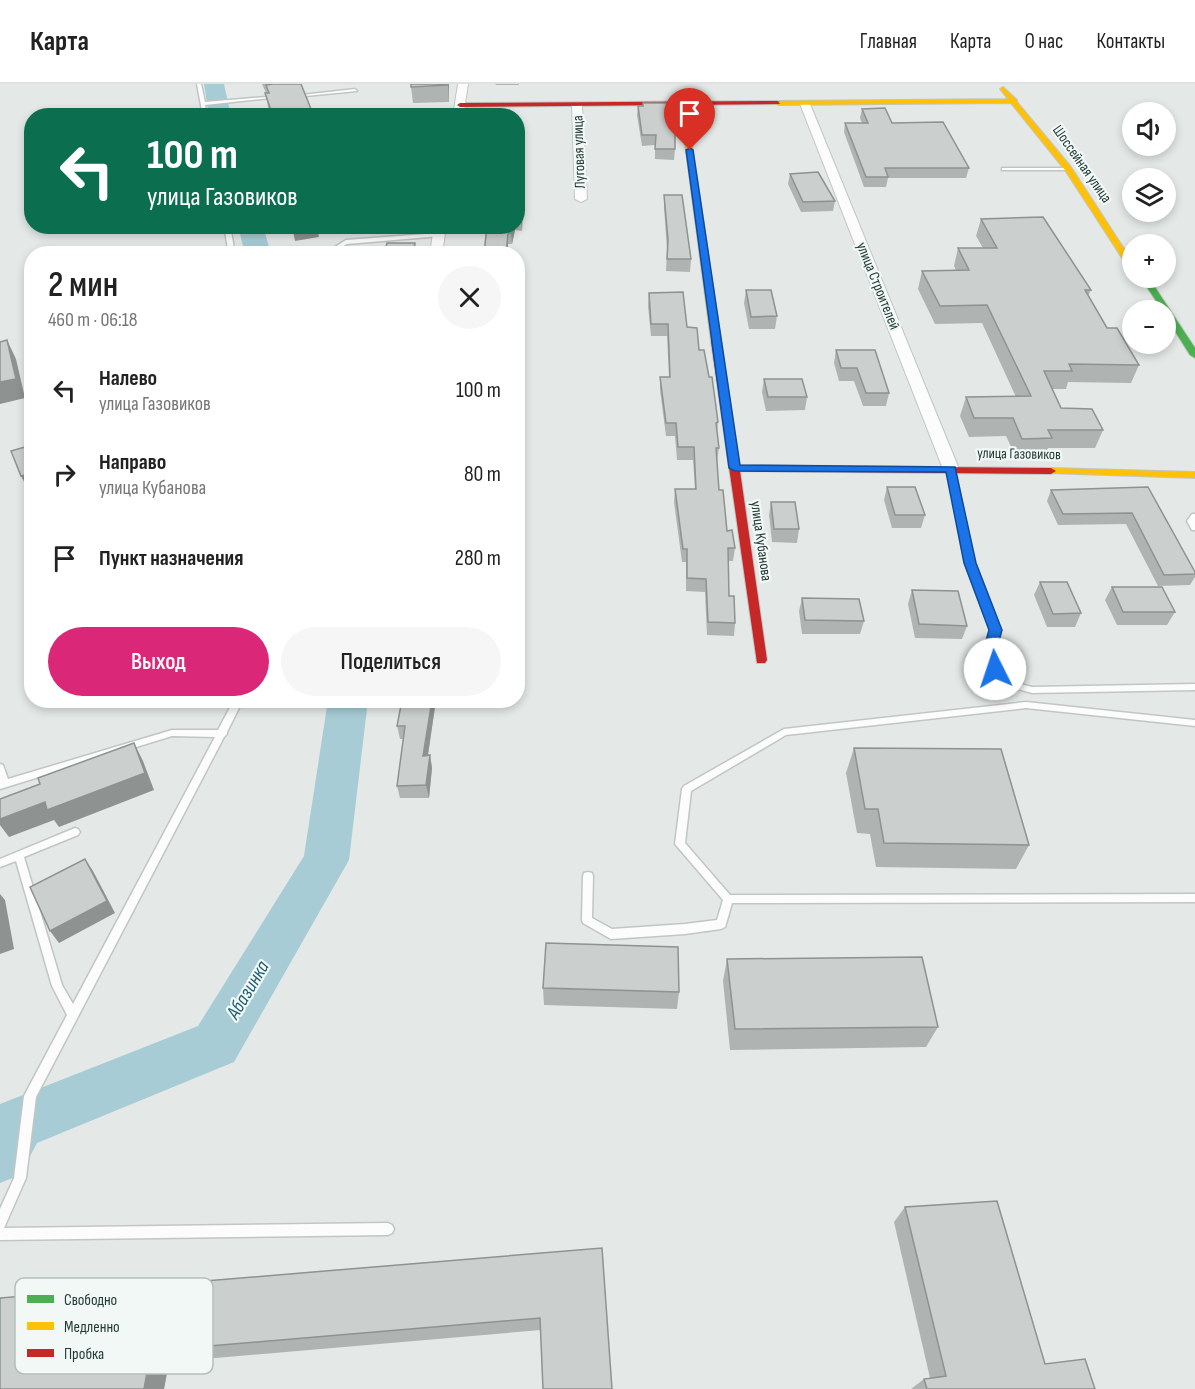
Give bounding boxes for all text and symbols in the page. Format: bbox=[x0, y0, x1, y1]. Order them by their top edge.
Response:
text: Карта bbox=[30, 25, 89, 58]
text: Главная bbox=[860, 29, 917, 54]
text: Карта bbox=[950, 29, 991, 54]
text: О нас bbox=[1024, 29, 1063, 54]
text: Контакты bbox=[1096, 29, 1165, 54]
pin bbox=[664, 88, 715, 150]
icon: arrive bbox=[673, 97, 706, 130]
map controls bbox=[1122, 102, 1176, 354]
button: sound bbox=[1122, 102, 1176, 156]
street label: Луговая улица bbox=[568, 115, 590, 189]
street label: Шоссейная улица bbox=[1048, 121, 1116, 207]
text: 100 m bbox=[147, 130, 238, 181]
icon: left bbox=[48, 132, 126, 210]
button: layers bbox=[1122, 168, 1176, 222]
text: улица Газовиков bbox=[147, 181, 298, 213]
button: + bbox=[1122, 234, 1176, 288]
street label: улица Строителей bbox=[852, 240, 904, 332]
text: 2 мин bbox=[48, 264, 118, 307]
button: close bbox=[438, 266, 501, 329]
button: − bbox=[1122, 300, 1176, 354]
text: 460 m · 06:18 bbox=[48, 308, 138, 332]
text: Налево bbox=[99, 365, 157, 392]
icon: left bbox=[48, 374, 81, 407]
text: 100 m bbox=[456, 377, 501, 404]
text: улица Газовиков bbox=[99, 392, 211, 416]
street label: улица Газовиков bbox=[977, 444, 1061, 464]
text: Направо bbox=[99, 449, 166, 476]
icon: right bbox=[48, 458, 81, 491]
text: 80 m bbox=[464, 461, 501, 488]
text: улица Кубанова bbox=[99, 476, 206, 500]
street label: улица Кубанова bbox=[746, 500, 776, 582]
icon: arrive bbox=[48, 542, 81, 575]
text: Пункт назначения bbox=[99, 545, 243, 572]
text: 280 m bbox=[455, 545, 501, 572]
button: Выход bbox=[48, 627, 269, 696]
button: Поделиться bbox=[281, 627, 501, 696]
position arrow bbox=[963, 637, 1027, 701]
water label: Абазинка bbox=[221, 957, 275, 1024]
legend bbox=[15, 1278, 213, 1374]
text: Свободно bbox=[64, 1291, 117, 1310]
text: Медленно bbox=[64, 1318, 120, 1337]
text: Пробка bbox=[64, 1345, 104, 1364]

